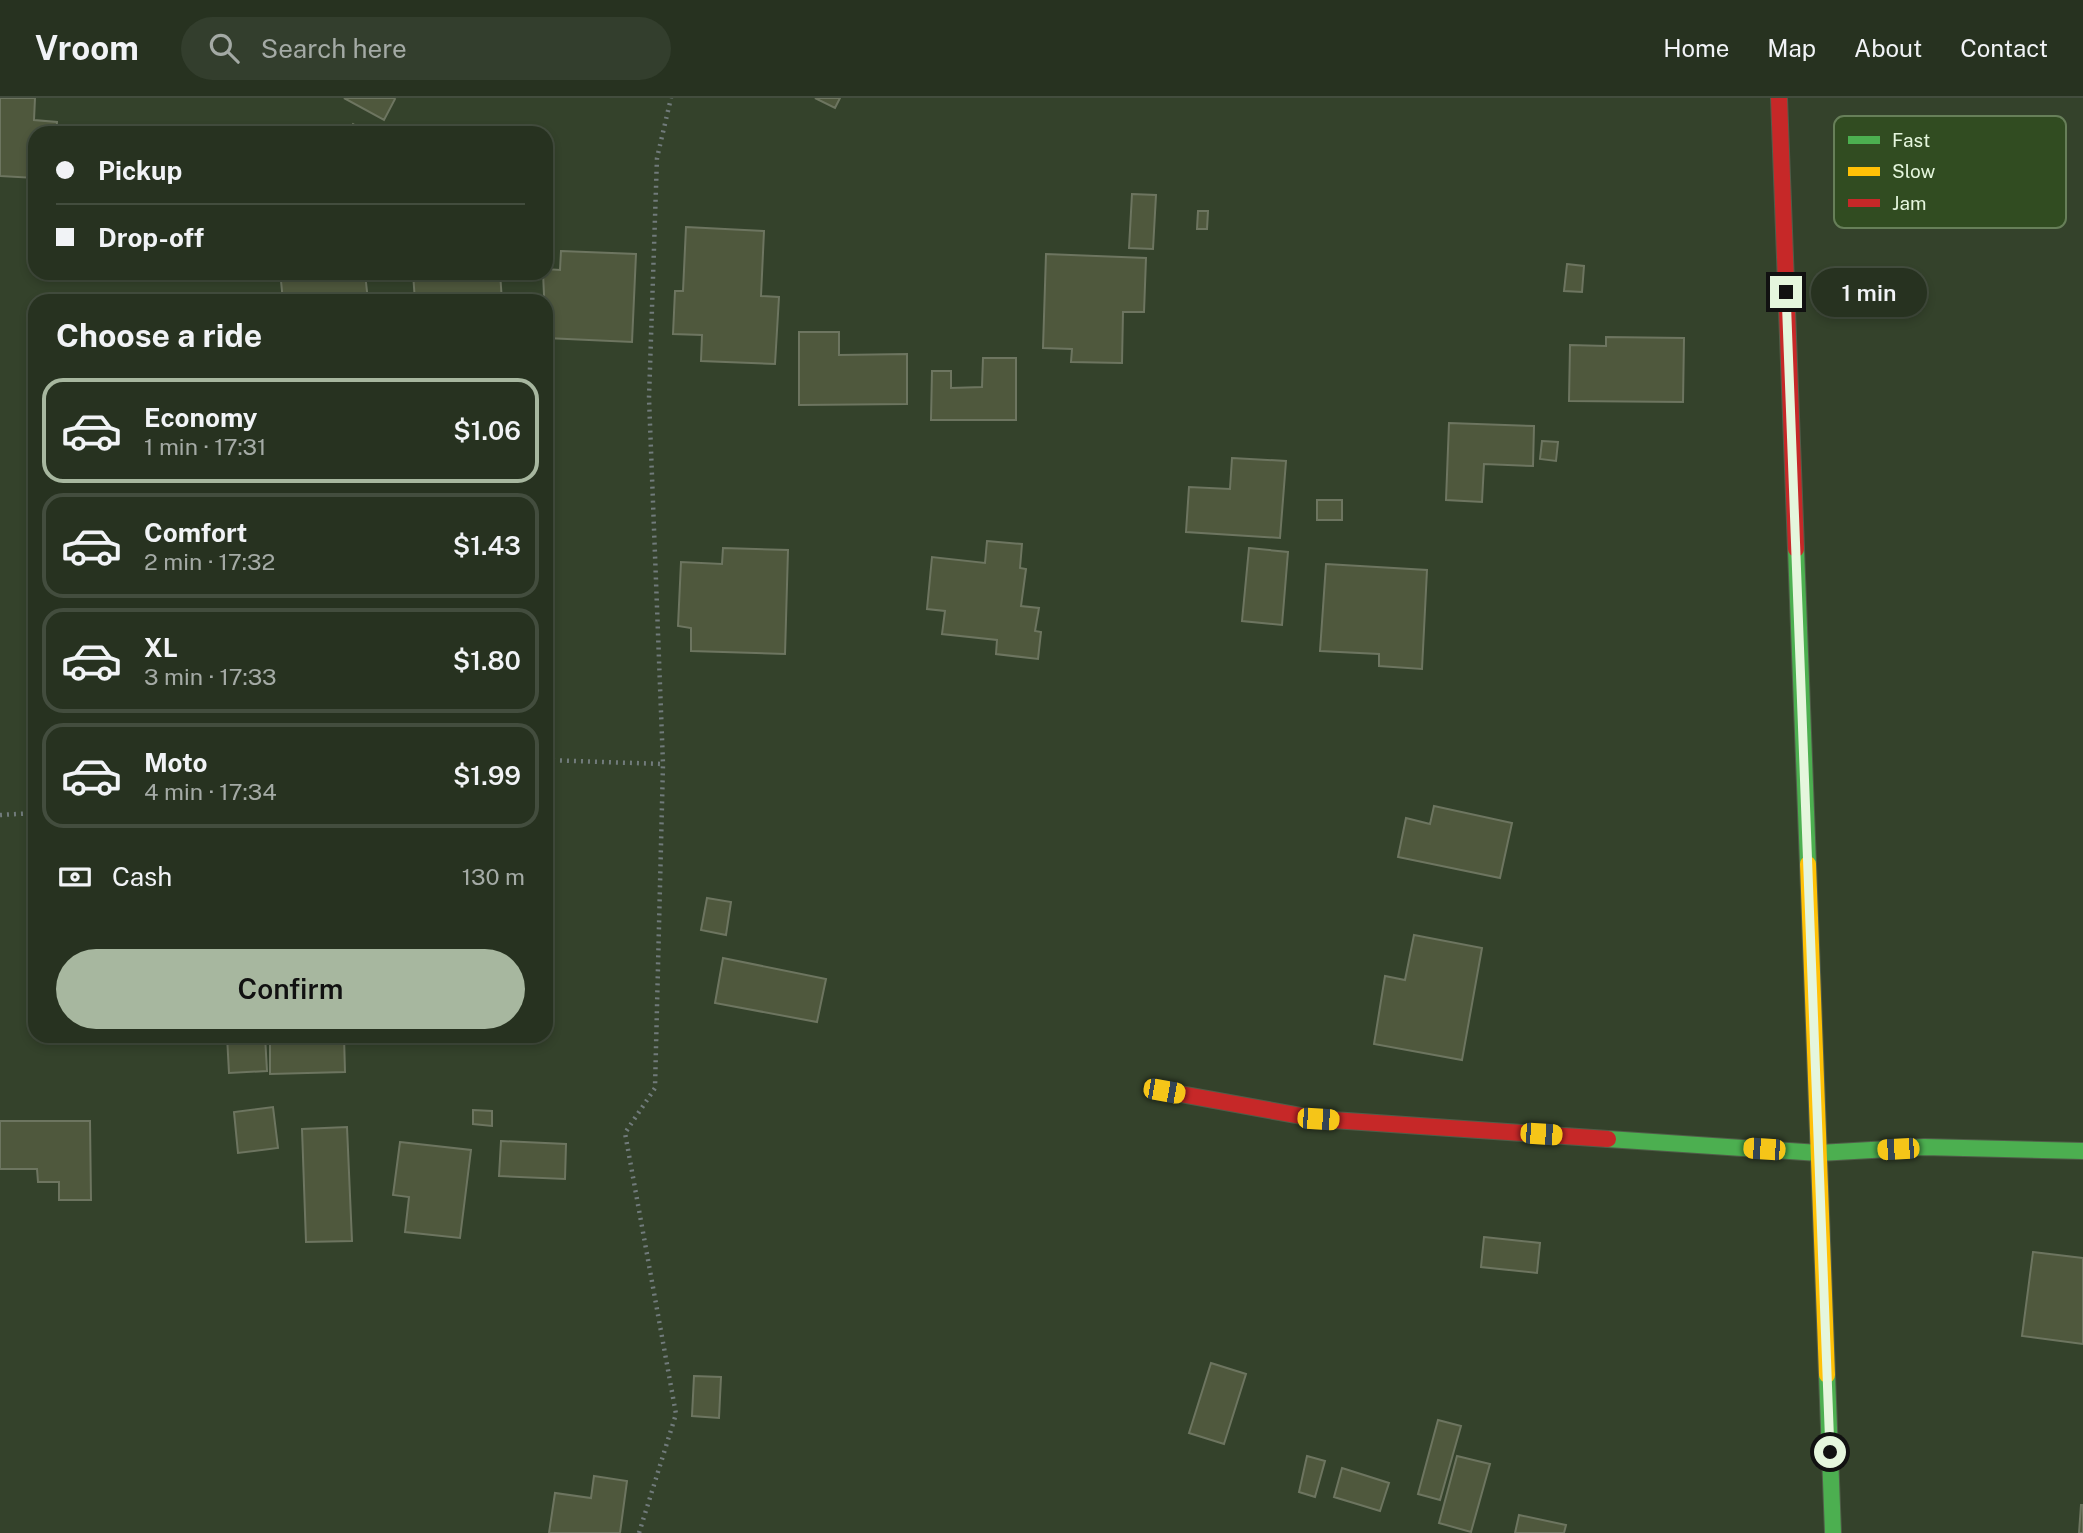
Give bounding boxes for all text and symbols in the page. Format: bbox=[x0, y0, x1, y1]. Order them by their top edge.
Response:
search box bbox=[181, 17, 671, 80]
text: Vroom bbox=[35, 29, 139, 67]
icon: search bbox=[205, 29, 243, 67]
text: Search here bbox=[261, 33, 407, 64]
text: Home bbox=[1663, 34, 1729, 62]
text: Map bbox=[1767, 34, 1816, 62]
text: About bbox=[1854, 34, 1922, 62]
text: Contact bbox=[1960, 34, 2048, 62]
legend bbox=[1834, 116, 2066, 228]
text: Fast bbox=[1892, 129, 1930, 151]
text: Pickup bbox=[98, 155, 182, 186]
text: Slow bbox=[1892, 160, 1936, 182]
text: Jam bbox=[1892, 192, 1926, 214]
text: Drop-off bbox=[98, 222, 204, 253]
callout: 1 min bbox=[1810, 268, 1926, 316]
route end bbox=[1770, 276, 1802, 308]
text: 1 min bbox=[1842, 279, 1896, 306]
text: Choose a ride bbox=[56, 317, 262, 354]
icon: car bbox=[60, 399, 123, 462]
text: Economy bbox=[144, 402, 257, 433]
text: $1.06 bbox=[453, 415, 521, 446]
text: 1 min · 17:31 bbox=[144, 433, 266, 460]
icon: car bbox=[60, 514, 123, 577]
text: Comfort bbox=[144, 517, 247, 548]
text: $1.43 bbox=[453, 530, 521, 561]
text: 2 min · 17:32 bbox=[144, 548, 275, 575]
icon: car bbox=[60, 629, 123, 692]
text: XL bbox=[144, 632, 178, 663]
text: $1.80 bbox=[453, 645, 521, 676]
text: 3 min · 17:33 bbox=[144, 663, 277, 690]
icon: car bbox=[60, 744, 123, 807]
text: Moto bbox=[144, 747, 207, 778]
text: $1.99 bbox=[453, 760, 521, 791]
text: 4 min · 17:34 bbox=[144, 778, 277, 805]
icon: cash bbox=[56, 858, 94, 896]
text: Cash bbox=[112, 861, 172, 892]
text: 130 m bbox=[462, 863, 525, 890]
button: Confirm bbox=[56, 949, 525, 1029]
car bbox=[1142, 1077, 1187, 1105]
car bbox=[1297, 1107, 1340, 1131]
car bbox=[1520, 1122, 1563, 1146]
car bbox=[1743, 1137, 1786, 1161]
car bbox=[1877, 1137, 1920, 1161]
route start bbox=[1814, 1436, 1846, 1468]

